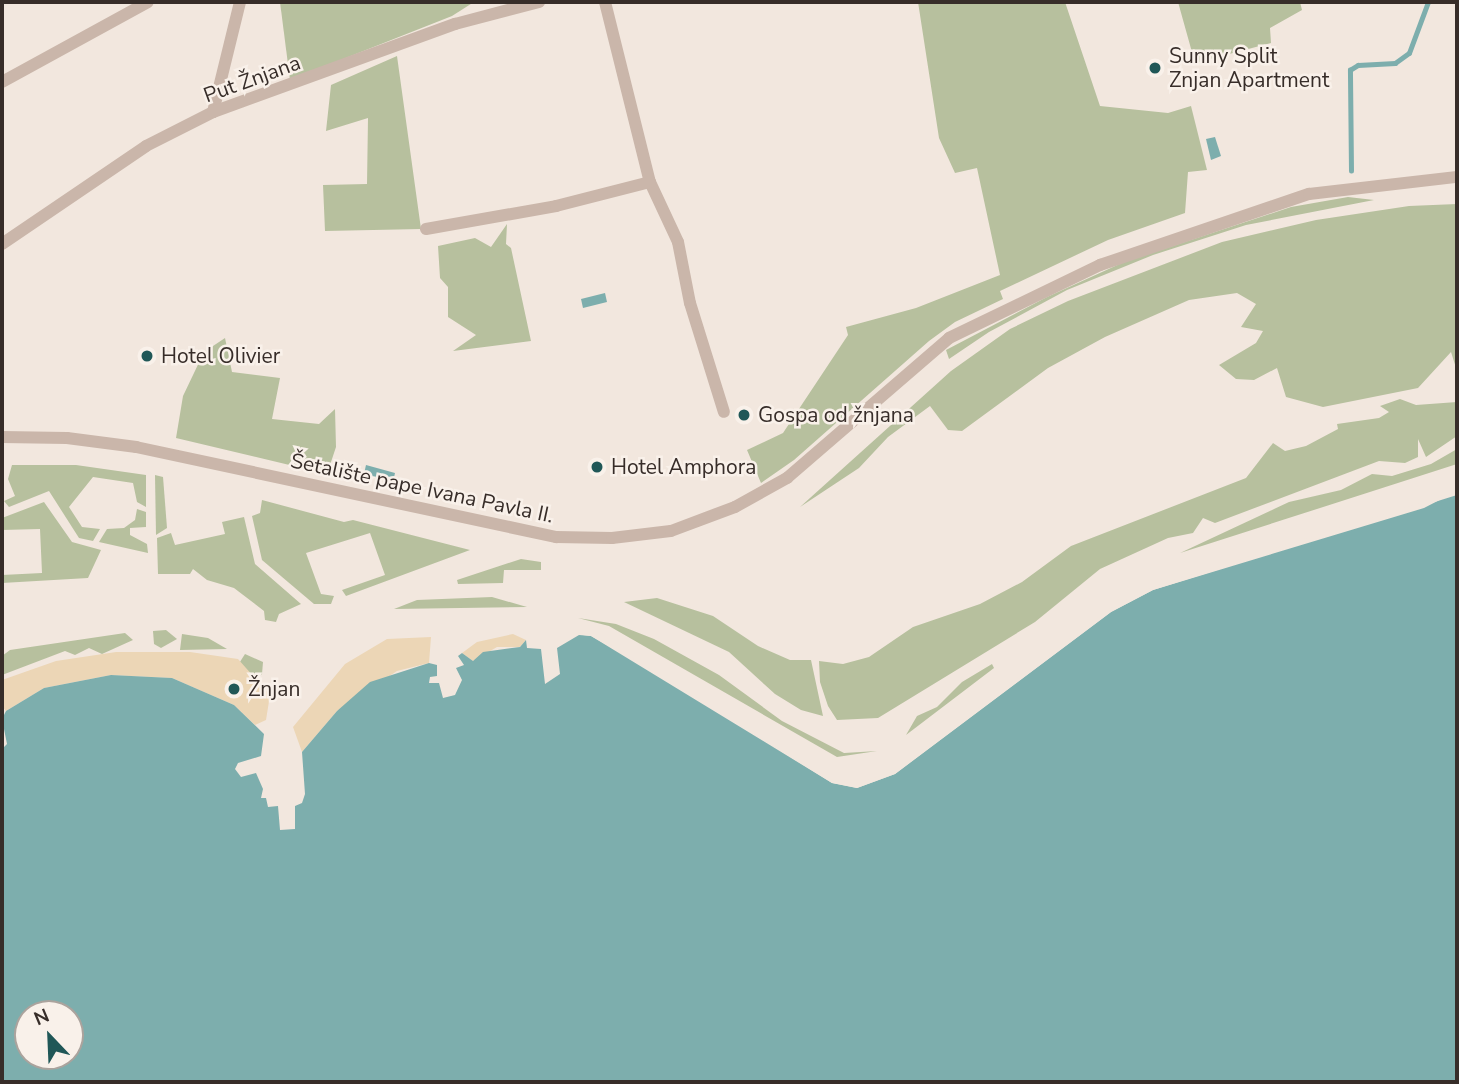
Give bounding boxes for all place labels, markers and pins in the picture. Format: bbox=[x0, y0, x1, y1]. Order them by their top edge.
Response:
place label: Sunny Split Znjan Apartment bbox=[1169, 43, 1329, 93]
marker: Sunny Split Znjan Apartment bbox=[1147, 60, 1163, 76]
place label: Hotel Olivier bbox=[161, 343, 280, 369]
marker: Hotel Olivier bbox=[139, 348, 155, 364]
place label: Gospa od žnjana bbox=[758, 402, 914, 428]
marker: Gospa od žnjana bbox=[736, 407, 752, 423]
place label: Hotel Amphora bbox=[611, 454, 756, 480]
marker: Hotel Amphora bbox=[589, 459, 605, 475]
place label: Žnjan bbox=[248, 676, 300, 702]
marker: Žnjan bbox=[226, 681, 242, 697]

